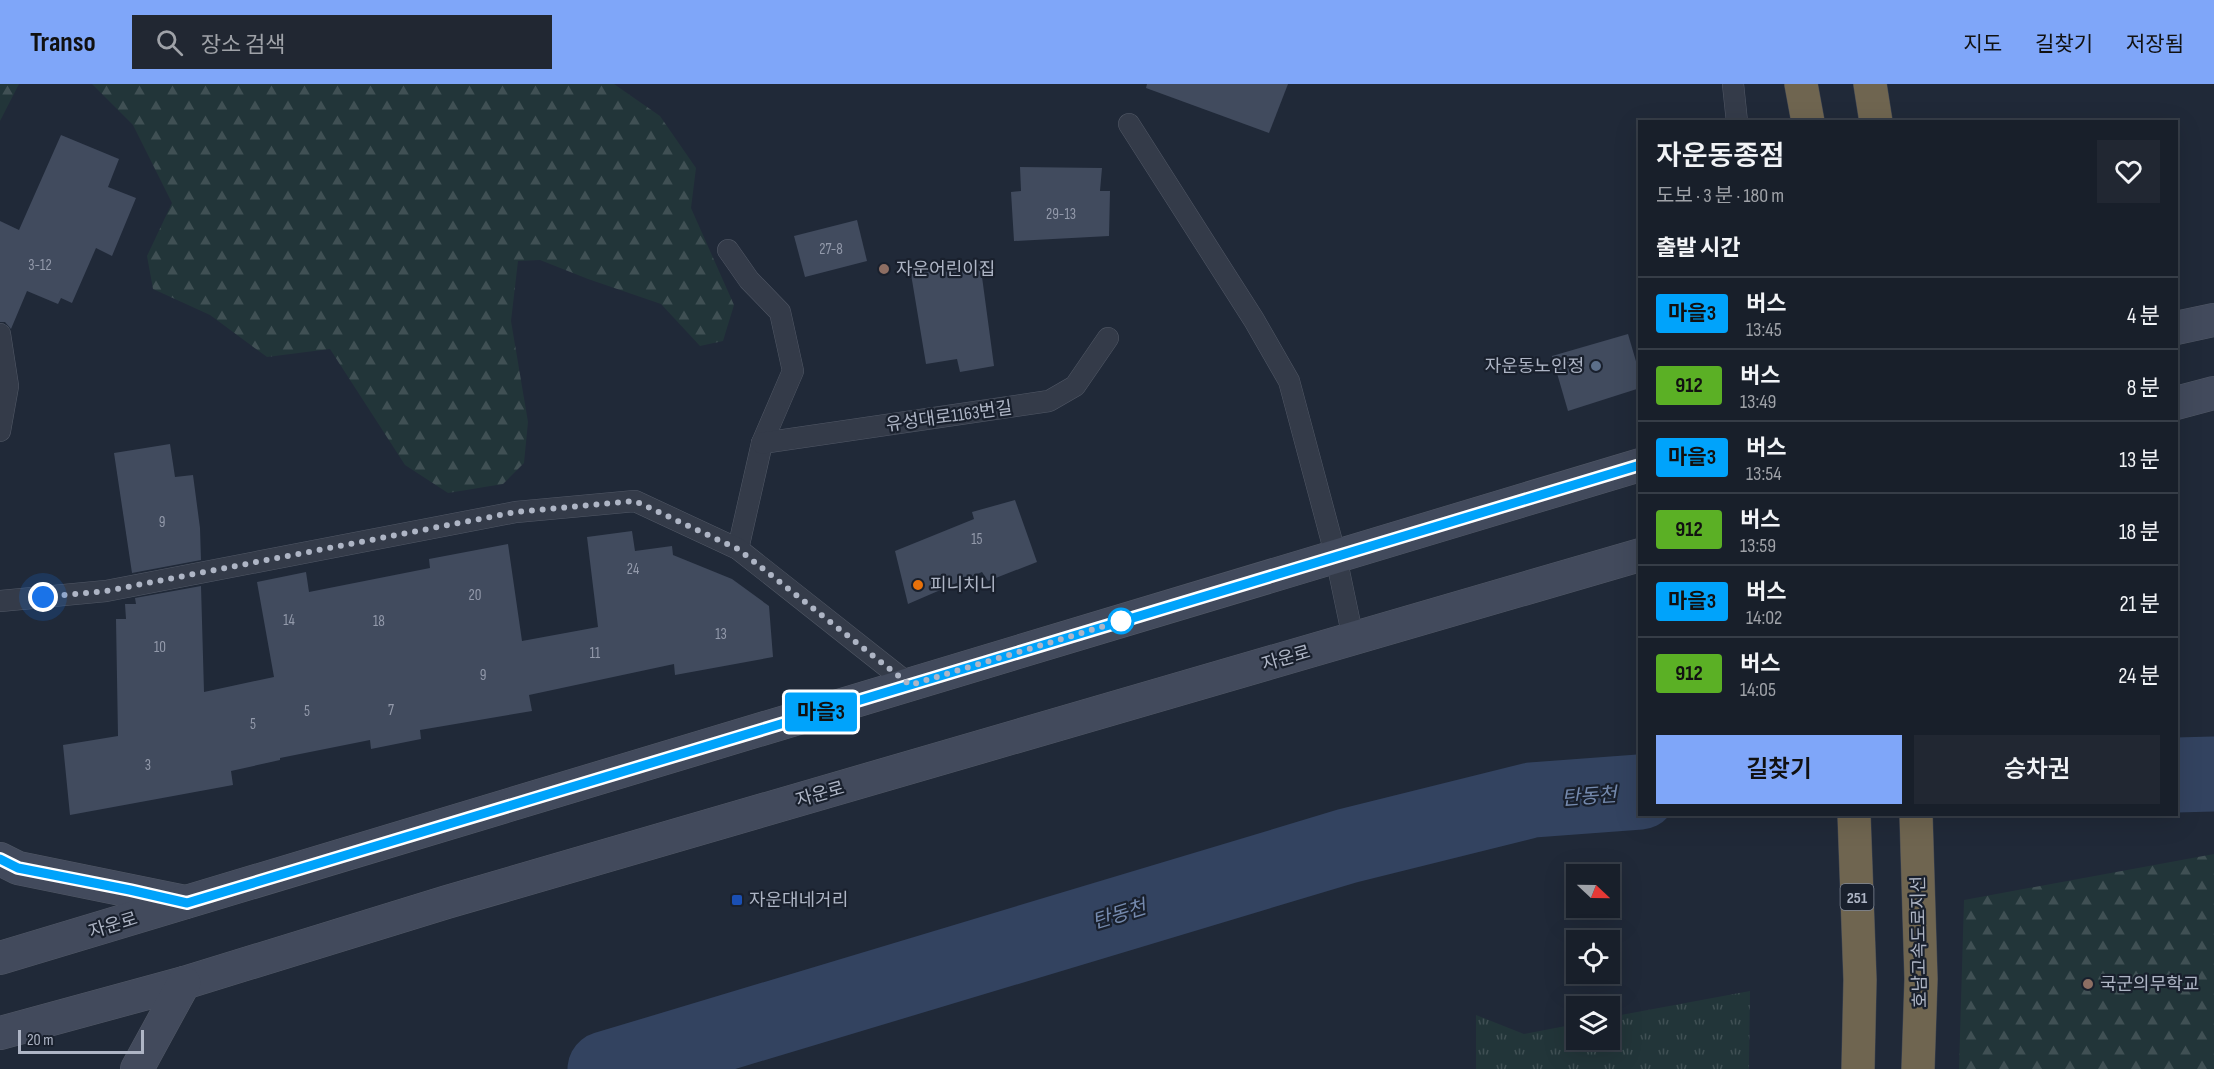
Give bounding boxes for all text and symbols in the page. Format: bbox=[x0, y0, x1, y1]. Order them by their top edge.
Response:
search box bbox=[132, 15, 552, 69]
text: Transo bbox=[30, 26, 96, 59]
icon: search bbox=[153, 26, 186, 59]
text: 장소 검색 bbox=[201, 32, 285, 59]
text: 지도 bbox=[1963, 32, 2002, 57]
text: 길찾기 bbox=[2035, 32, 2093, 57]
text: 저장됨 bbox=[2126, 32, 2184, 57]
text: 자운동종점 bbox=[1656, 140, 1785, 173]
button: heart bbox=[2097, 140, 2160, 203]
text: 도보 · 3 분 · 180 m bbox=[1656, 184, 1784, 208]
house number: 29-13 bbox=[1046, 205, 1076, 224]
text: 출발 시간 bbox=[1656, 235, 1740, 262]
house number: 27-8 bbox=[819, 240, 843, 259]
house number: 3-12 bbox=[28, 256, 52, 275]
place label: 자운어린이집 bbox=[896, 259, 995, 280]
marker: 자운어린이집 bbox=[877, 262, 891, 276]
text: 버스 bbox=[1746, 291, 1787, 318]
text: 마을3 bbox=[1668, 301, 1716, 326]
text: 4 분 bbox=[2127, 303, 2160, 330]
text: 13:45 bbox=[1746, 318, 1782, 342]
place label: 자운동노인정 bbox=[1485, 356, 1584, 377]
marker: 자운동노인정 bbox=[1589, 359, 1603, 373]
text: 버스 bbox=[1740, 363, 1780, 390]
text: 912 bbox=[1675, 373, 1703, 398]
text: 8 분 bbox=[2127, 375, 2160, 402]
text: 13:49 bbox=[1740, 390, 1776, 414]
street label: 유성대로1163번길 bbox=[885, 397, 1014, 436]
text: 버스 bbox=[1746, 435, 1787, 462]
text: 마을3 bbox=[1668, 445, 1716, 470]
text: 13 분 bbox=[2119, 447, 2160, 474]
text: 13:54 bbox=[1746, 462, 1782, 486]
text: 버스 bbox=[1740, 507, 1780, 534]
house number: 9 bbox=[159, 513, 165, 532]
text: 912 bbox=[1675, 517, 1703, 542]
text: 18 분 bbox=[2119, 519, 2160, 546]
house number: 15 bbox=[971, 530, 983, 549]
text: 13:59 bbox=[1740, 534, 1776, 558]
house number: 24 bbox=[627, 560, 639, 579]
place label: 피니치니 bbox=[930, 575, 996, 596]
marker: 피니치니 bbox=[911, 578, 925, 592]
text: 버스 bbox=[1746, 579, 1787, 606]
your location bbox=[28, 582, 58, 612]
house number: 20 bbox=[469, 586, 481, 605]
text: 마을3 bbox=[1668, 589, 1716, 614]
text: 21 분 bbox=[2119, 591, 2160, 618]
text: 14:02 bbox=[1746, 606, 1782, 630]
unlabelled marker bbox=[1108, 608, 1134, 634]
house number: 14 bbox=[283, 611, 295, 630]
house number: 18 bbox=[373, 612, 385, 631]
house number: 13 bbox=[715, 625, 727, 644]
house number: 10 bbox=[154, 638, 166, 657]
street label: 자운로 bbox=[1259, 642, 1313, 675]
house number: 11 bbox=[590, 644, 601, 663]
text: 버스 bbox=[1740, 651, 1780, 678]
text: 912 bbox=[1675, 661, 1703, 686]
text: 24 분 bbox=[2118, 663, 2160, 690]
house number: 9 bbox=[480, 666, 486, 685]
text: 14:05 bbox=[1740, 678, 1776, 702]
line badge: 마을3 bbox=[786, 692, 856, 732]
text: 마을3 bbox=[797, 700, 845, 725]
house number: 7 bbox=[388, 701, 394, 720]
house number: 5 bbox=[304, 702, 310, 721]
house number: 5 bbox=[250, 715, 256, 734]
button: 길찾기 bbox=[1656, 735, 1902, 804]
button: 승차권 bbox=[1914, 735, 2160, 804]
house number: 3 bbox=[145, 756, 151, 775]
street label: 자운로 bbox=[793, 778, 847, 811]
water label: 탄동천 bbox=[1561, 783, 1620, 811]
north arrow bbox=[1566, 864, 1620, 918]
map controls bbox=[1566, 864, 1620, 1050]
street label: 호남고속도로지선 bbox=[1908, 876, 1931, 1008]
road number: 251 bbox=[1840, 884, 1874, 910]
place label: 자운대네거리 bbox=[749, 890, 848, 911]
marker: 자운대네거리 bbox=[730, 893, 744, 907]
water label: 탄동천 bbox=[1089, 895, 1152, 935]
street label: 자운로 bbox=[86, 908, 140, 943]
button: locate bbox=[1566, 930, 1620, 984]
place label: 국군의무학교 bbox=[2100, 974, 2199, 995]
marker: 국군의무학교 bbox=[2081, 977, 2095, 991]
button: layers bbox=[1566, 996, 1620, 1050]
scale bar bbox=[18, 1027, 144, 1054]
text: 20 m bbox=[27, 1031, 54, 1050]

